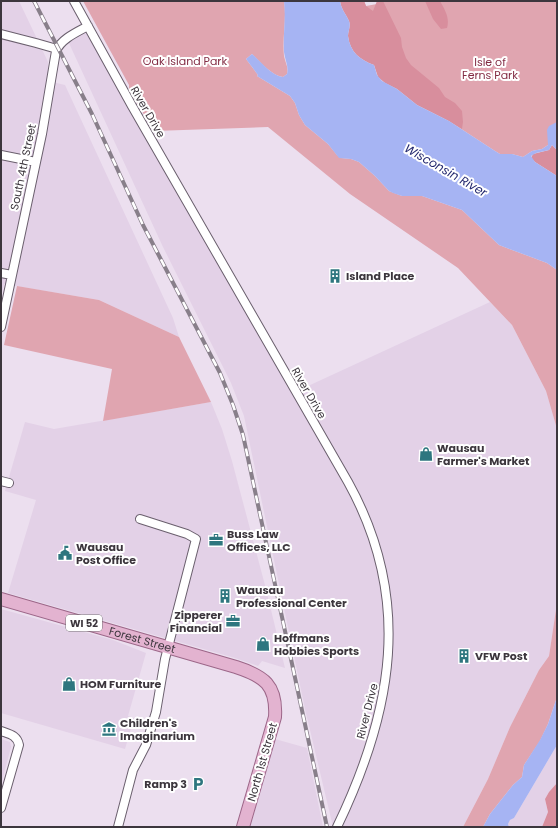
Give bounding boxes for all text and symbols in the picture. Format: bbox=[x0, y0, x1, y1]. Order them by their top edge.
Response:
park label: Oak Island Park bbox=[143, 53, 227, 69]
park label: Isle of Ferns Park bbox=[462, 54, 518, 83]
street label: River Drive bbox=[127, 83, 169, 141]
street label: South 4th Street bbox=[6, 122, 40, 212]
water label: Wisconsin River bbox=[402, 139, 491, 201]
building icon: Island Place bbox=[327, 268, 343, 284]
place label: Island Place bbox=[346, 268, 415, 284]
street label: River Drive bbox=[288, 364, 330, 422]
place label: Wausau Farmer's Market bbox=[437, 440, 530, 469]
shop icon: Wausau Farmer's Market bbox=[418, 446, 434, 462]
place label: Buss Law Offices, LLC bbox=[227, 526, 291, 555]
office icon: Buss Law Offices, LLC bbox=[208, 532, 224, 548]
place label: Wausau Post Office bbox=[76, 539, 136, 568]
public building icon: Wausau Post Office bbox=[57, 545, 73, 561]
place label: Wausau Professional Center bbox=[236, 582, 347, 611]
building icon: Wausau Professional Center bbox=[217, 588, 233, 604]
place label: Zipperer Financial bbox=[170, 607, 222, 636]
office icon: Zipperer Financial bbox=[225, 613, 241, 629]
road number: WI 52 bbox=[66, 615, 102, 631]
street label: Forest Street bbox=[107, 623, 177, 657]
place label: Hoffmans Hobbies Sports bbox=[274, 630, 359, 659]
shop icon: Hoffmans Hobbies Sports bbox=[255, 636, 271, 652]
building icon: VFW Post bbox=[456, 648, 472, 664]
place label: VFW Post bbox=[475, 648, 528, 664]
shop icon: HOM Furniture bbox=[61, 676, 77, 692]
place label: HOM Furniture bbox=[80, 676, 162, 692]
street label: River Drive bbox=[352, 681, 382, 741]
place label: Children's Imaginarium bbox=[120, 715, 195, 744]
museum icon: Children's Imaginarium bbox=[101, 721, 117, 737]
street label: North 1st Street bbox=[243, 721, 281, 803]
place label: Ramp 3 bbox=[144, 776, 187, 792]
parking icon: Ramp 3 bbox=[190, 776, 206, 792]

